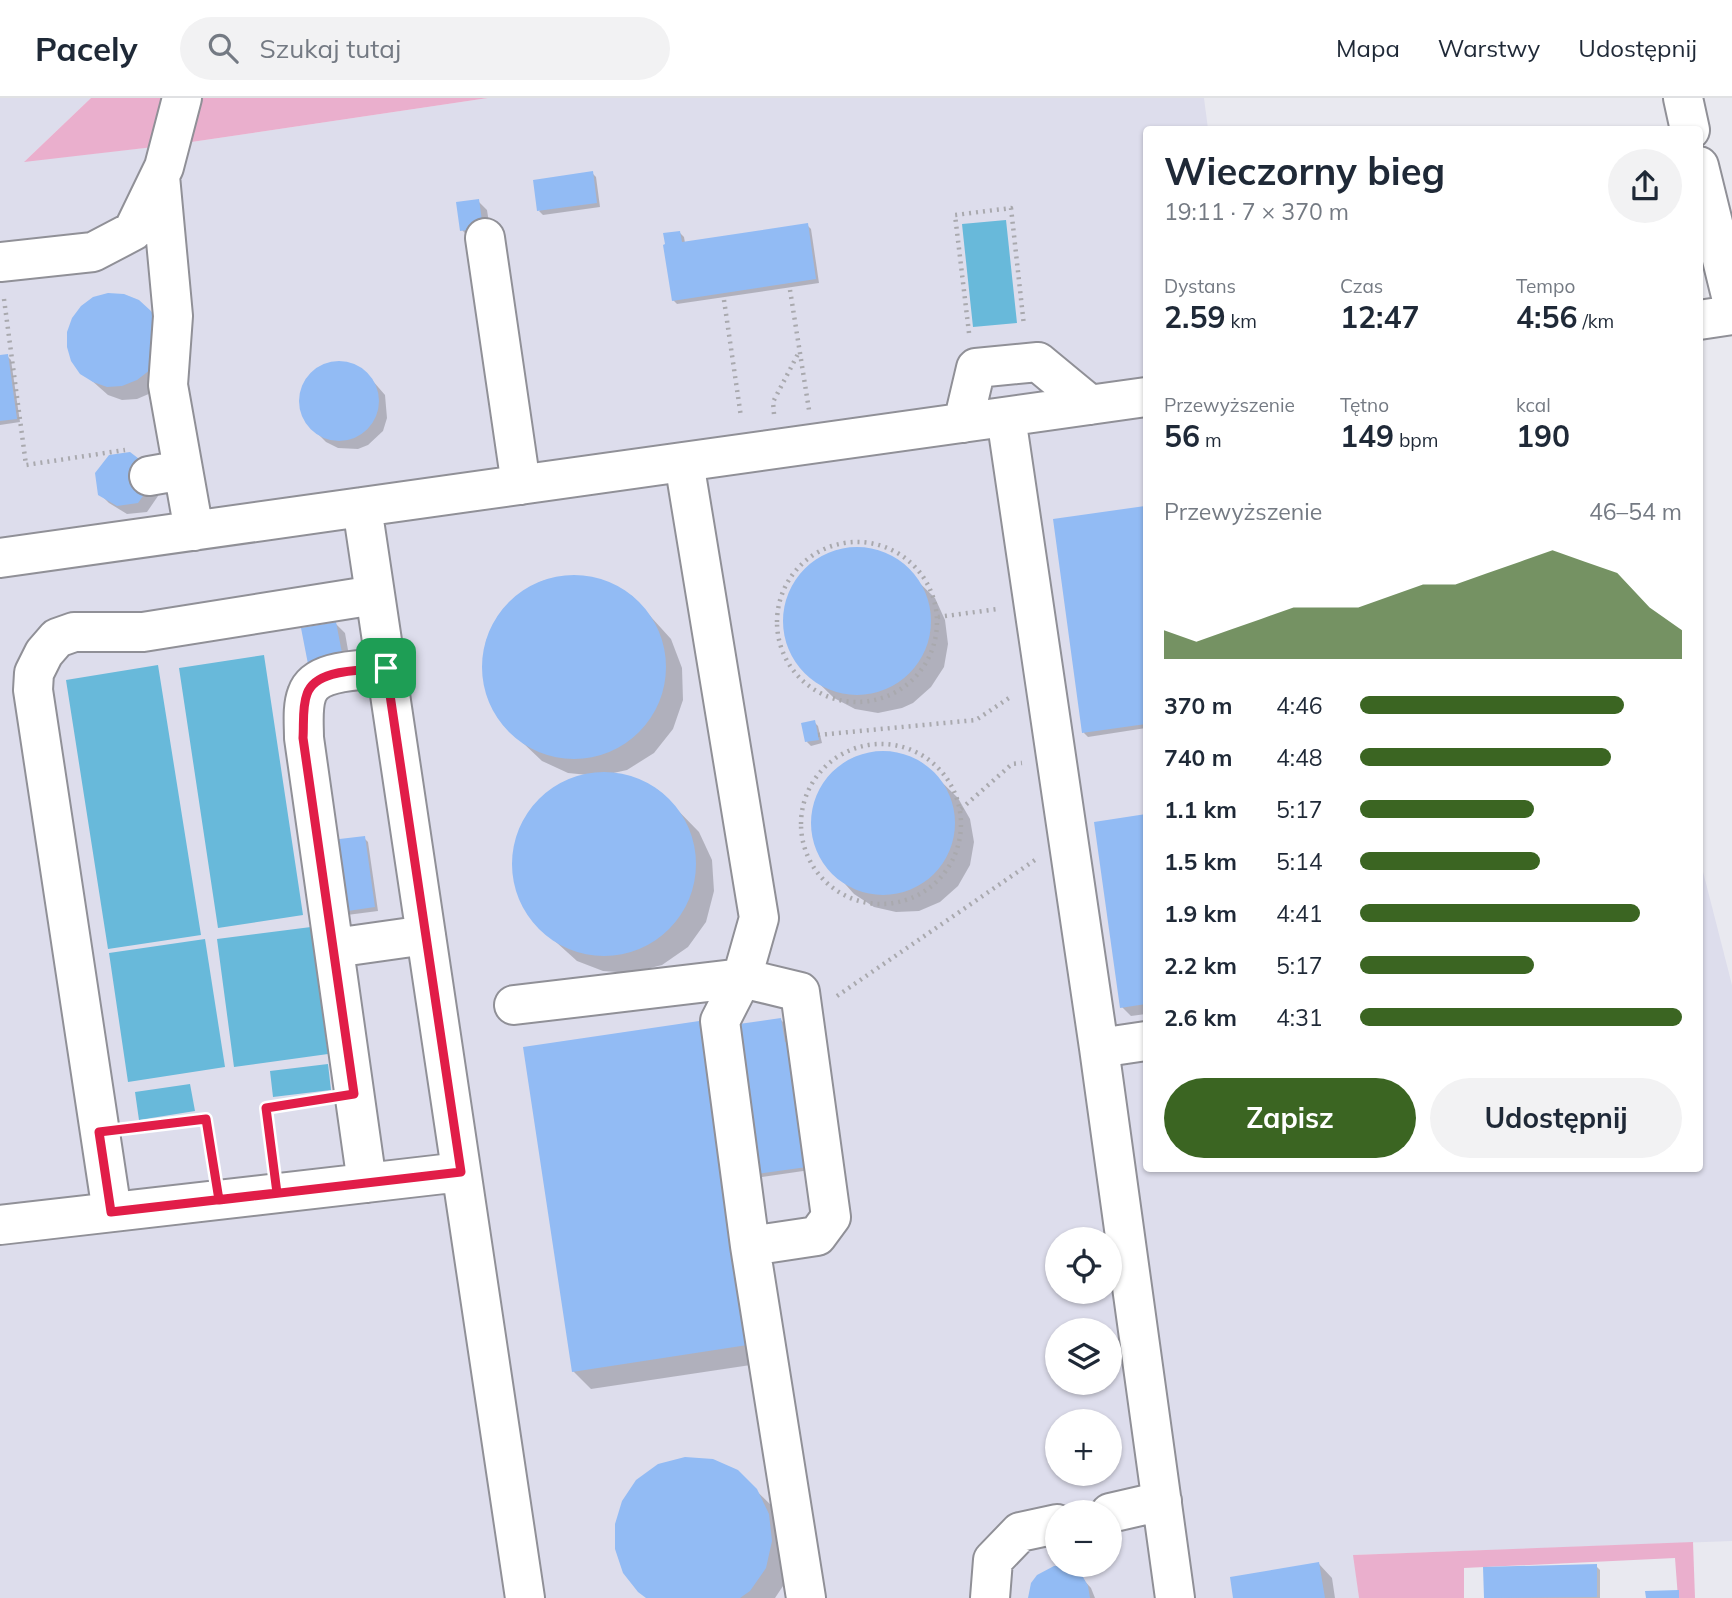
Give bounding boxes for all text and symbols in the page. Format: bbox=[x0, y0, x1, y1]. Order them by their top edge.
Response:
search box bbox=[180, 17, 670, 80]
text: Pacely bbox=[35, 28, 138, 69]
icon: search bbox=[204, 29, 242, 67]
text: Szukaj tutaj bbox=[260, 32, 401, 65]
text: Mapa bbox=[1336, 33, 1400, 63]
text: Warstwy bbox=[1438, 33, 1540, 63]
text: Udostępnij bbox=[1578, 33, 1697, 63]
text: Wieczorny bieg bbox=[1164, 147, 1445, 195]
button: share bbox=[1608, 149, 1682, 223]
text: 19:11 · 7 × 370 m bbox=[1164, 197, 1349, 226]
text: Dystans bbox=[1164, 274, 1236, 298]
text: Czas bbox=[1340, 274, 1383, 298]
text: Tempo bbox=[1516, 274, 1575, 298]
text: 2.59 bbox=[1164, 298, 1225, 336]
text: 12:47 bbox=[1340, 298, 1419, 336]
text: 4:56 bbox=[1516, 298, 1577, 336]
text: km bbox=[1225, 309, 1257, 333]
text: /km bbox=[1577, 309, 1614, 333]
text: Przewyższenie bbox=[1164, 393, 1295, 417]
text: Tętno bbox=[1340, 393, 1389, 417]
text: kcal bbox=[1516, 393, 1551, 417]
text: 56 bbox=[1164, 417, 1200, 455]
text: 149 bbox=[1340, 417, 1394, 455]
text: 190 bbox=[1516, 417, 1570, 455]
text: m bbox=[1200, 428, 1222, 452]
text: bpm bbox=[1394, 428, 1438, 452]
text: Przewyższenie bbox=[1164, 497, 1322, 526]
text: 46–54 m bbox=[1589, 497, 1682, 526]
pin bbox=[356, 638, 416, 698]
icon: arrive bbox=[367, 649, 405, 687]
text: 370 m bbox=[1164, 691, 1232, 720]
text: 4:46 bbox=[1276, 691, 1323, 720]
text: 740 m bbox=[1164, 743, 1232, 772]
text: 4:48 bbox=[1276, 743, 1323, 772]
text: 1.1 km bbox=[1164, 795, 1237, 824]
text: 5:17 bbox=[1276, 795, 1323, 824]
text: 1.5 km bbox=[1164, 847, 1237, 876]
text: 5:14 bbox=[1276, 847, 1323, 876]
text: 1.9 km bbox=[1164, 899, 1237, 928]
text: 4:41 bbox=[1276, 899, 1323, 928]
text: 2.2 km bbox=[1164, 951, 1237, 980]
text: 5:17 bbox=[1276, 951, 1323, 980]
text: 2.6 km bbox=[1164, 1003, 1237, 1032]
text: 4:31 bbox=[1276, 1003, 1323, 1032]
button: Zapisz bbox=[1164, 1078, 1416, 1158]
button: Udostępnij bbox=[1430, 1078, 1682, 1158]
map controls bbox=[1045, 1227, 1122, 1577]
button: locate bbox=[1045, 1227, 1122, 1304]
button: layers bbox=[1045, 1318, 1122, 1395]
button: + bbox=[1045, 1409, 1122, 1486]
button: − bbox=[1045, 1500, 1122, 1577]

